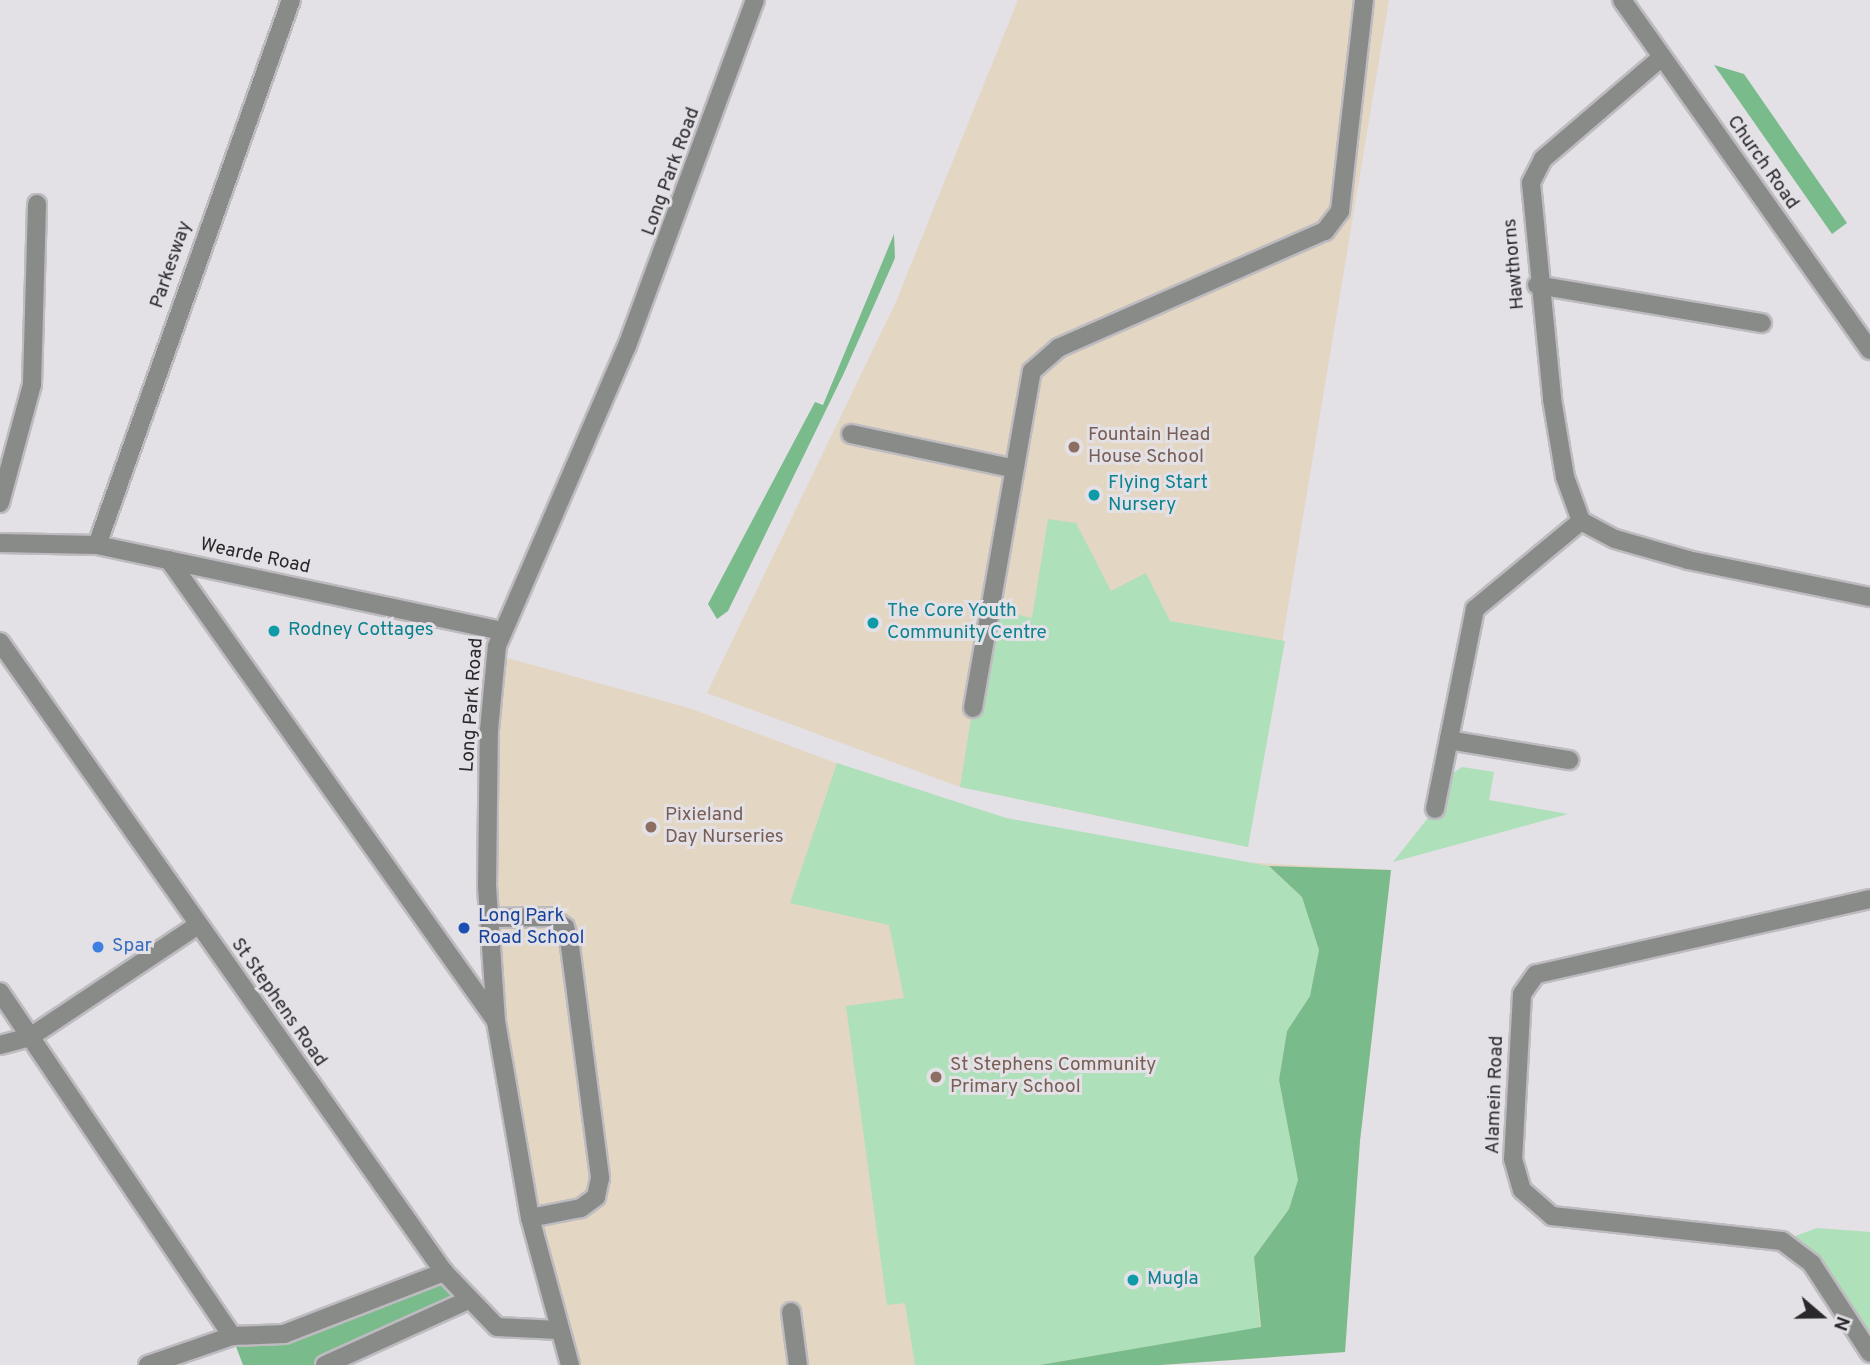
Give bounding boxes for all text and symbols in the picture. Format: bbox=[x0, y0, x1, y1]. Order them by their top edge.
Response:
street label: Long Park Road bbox=[638, 105, 706, 239]
street label: Church Road bbox=[1721, 112, 1803, 214]
street label: Hawthorns bbox=[1500, 217, 1530, 311]
street label: Parkesway bbox=[146, 218, 198, 312]
place label: Fountain Head House School bbox=[1088, 425, 1210, 469]
marker: Fountain Head House School bbox=[1066, 439, 1082, 455]
place label: Flying Start Nursery bbox=[1108, 473, 1208, 517]
marker: Flying Start Nursery bbox=[1086, 487, 1102, 503]
street label: Wearde Road bbox=[198, 534, 312, 580]
place label: The Core Youth Community Centre bbox=[887, 601, 1047, 645]
marker: The Core Youth Community Centre bbox=[865, 615, 881, 631]
place label: Rodney Cottages bbox=[288, 620, 434, 642]
marker: Rodney Cottages bbox=[266, 623, 282, 639]
street label: Long Park Road bbox=[457, 637, 489, 773]
place label: Pixieland Day Nurseries bbox=[665, 805, 784, 849]
marker: Pixieland Day Nurseries bbox=[643, 819, 659, 835]
place label: Long Park Road School bbox=[478, 906, 584, 950]
marker: Long Park Road School bbox=[456, 920, 472, 936]
street label: St Stephens Road bbox=[225, 934, 331, 1072]
place label: Spar bbox=[112, 936, 152, 958]
marker: Spar bbox=[90, 939, 106, 955]
street label: Alamein Road bbox=[1483, 1035, 1509, 1155]
place label: St Stephens Community Primary School bbox=[950, 1055, 1156, 1099]
marker: St Stephens Community Primary School bbox=[928, 1069, 944, 1085]
place label: Mugla bbox=[1147, 1269, 1199, 1291]
marker: Mugla bbox=[1125, 1272, 1141, 1288]
north arrow bbox=[1786, 1281, 1856, 1351]
text: N bbox=[1827, 1313, 1854, 1334]

